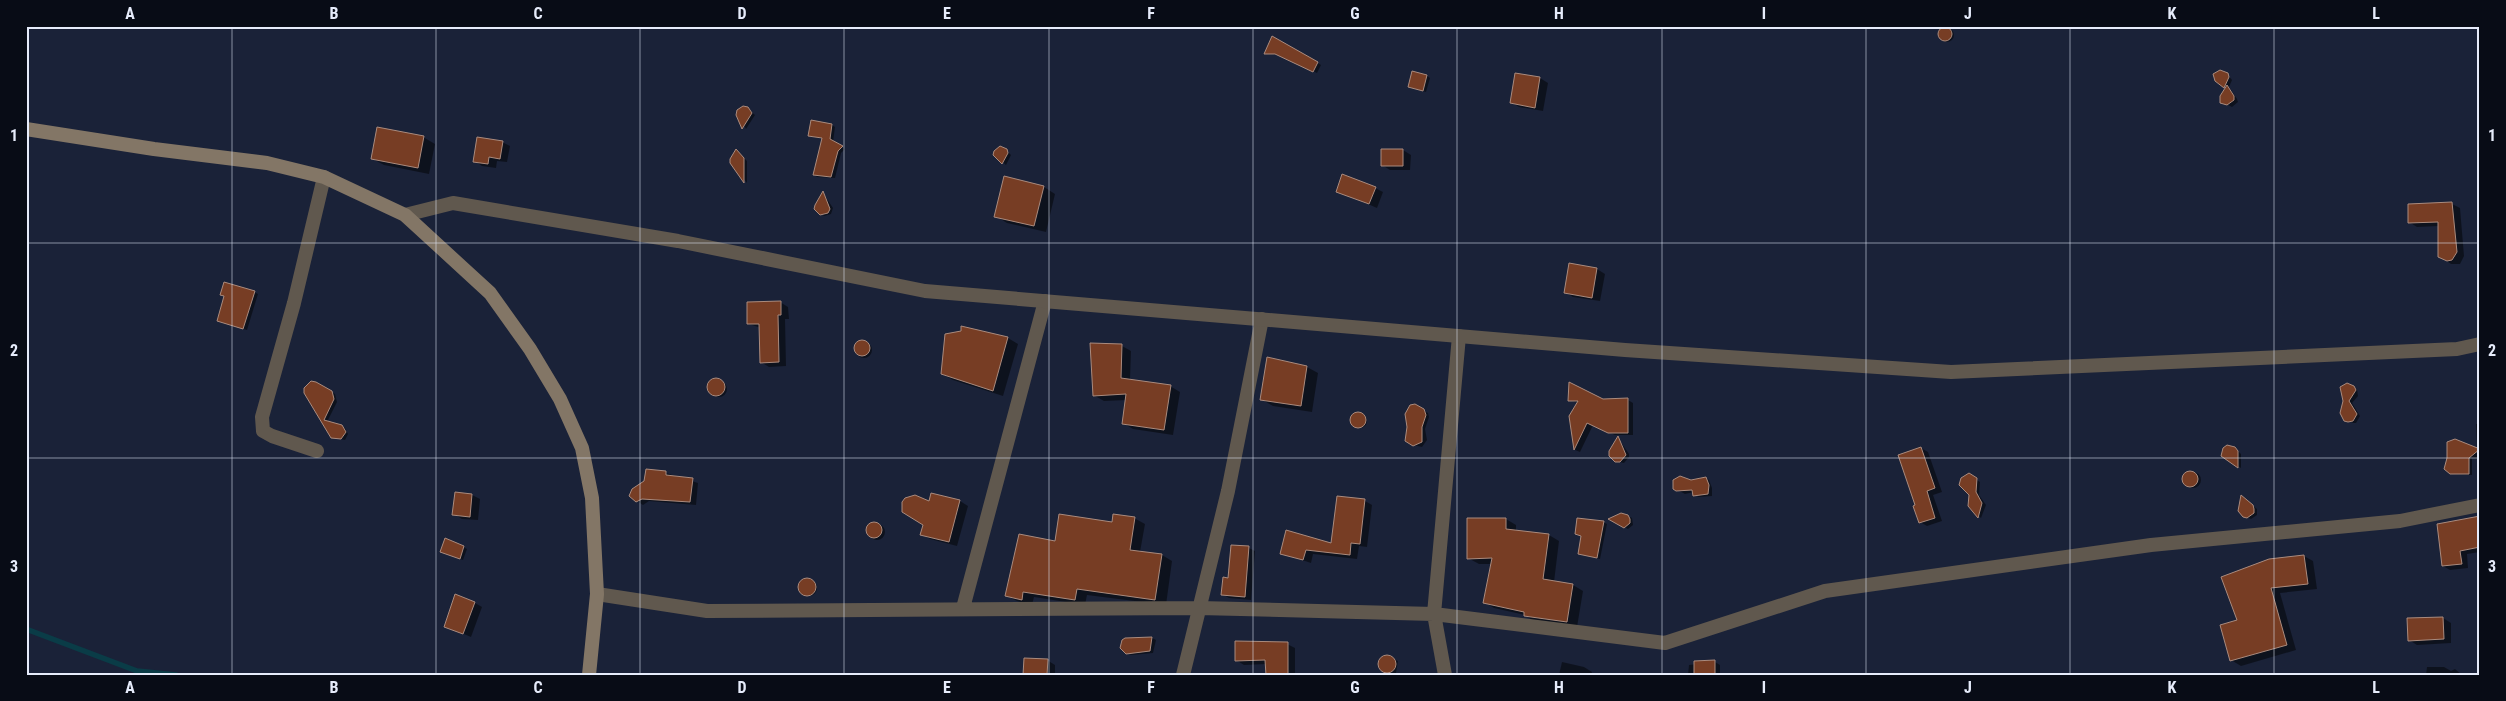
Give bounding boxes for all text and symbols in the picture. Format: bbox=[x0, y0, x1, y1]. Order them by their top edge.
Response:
text: A bbox=[125, 4, 135, 23]
text: B bbox=[330, 4, 339, 23]
text: C bbox=[533, 4, 543, 23]
text: D bbox=[737, 4, 747, 23]
text: E bbox=[943, 4, 951, 23]
text: F bbox=[1147, 4, 1155, 23]
text: G bbox=[1350, 4, 1360, 23]
text: H bbox=[1554, 4, 1564, 23]
text: I bbox=[1762, 4, 1766, 23]
text: J bbox=[1964, 4, 1972, 23]
text: K bbox=[2168, 4, 2177, 23]
text: L bbox=[2372, 4, 2380, 23]
text: 1 bbox=[10, 126, 18, 145]
text: 1 bbox=[2488, 126, 2496, 145]
text: 2 bbox=[10, 341, 18, 360]
text: 2 bbox=[2488, 341, 2496, 360]
text: 3 bbox=[10, 557, 18, 576]
text: 3 bbox=[2488, 557, 2496, 576]
text: A bbox=[125, 678, 135, 697]
text: B bbox=[330, 678, 339, 697]
text: C bbox=[533, 678, 543, 697]
text: D bbox=[737, 678, 747, 697]
text: E bbox=[943, 678, 951, 697]
text: F bbox=[1147, 678, 1155, 697]
text: G bbox=[1350, 678, 1360, 697]
text: H bbox=[1554, 678, 1564, 697]
text: I bbox=[1762, 678, 1766, 697]
text: J bbox=[1964, 678, 1972, 697]
text: K bbox=[2168, 678, 2177, 697]
text: L bbox=[2372, 678, 2380, 697]

